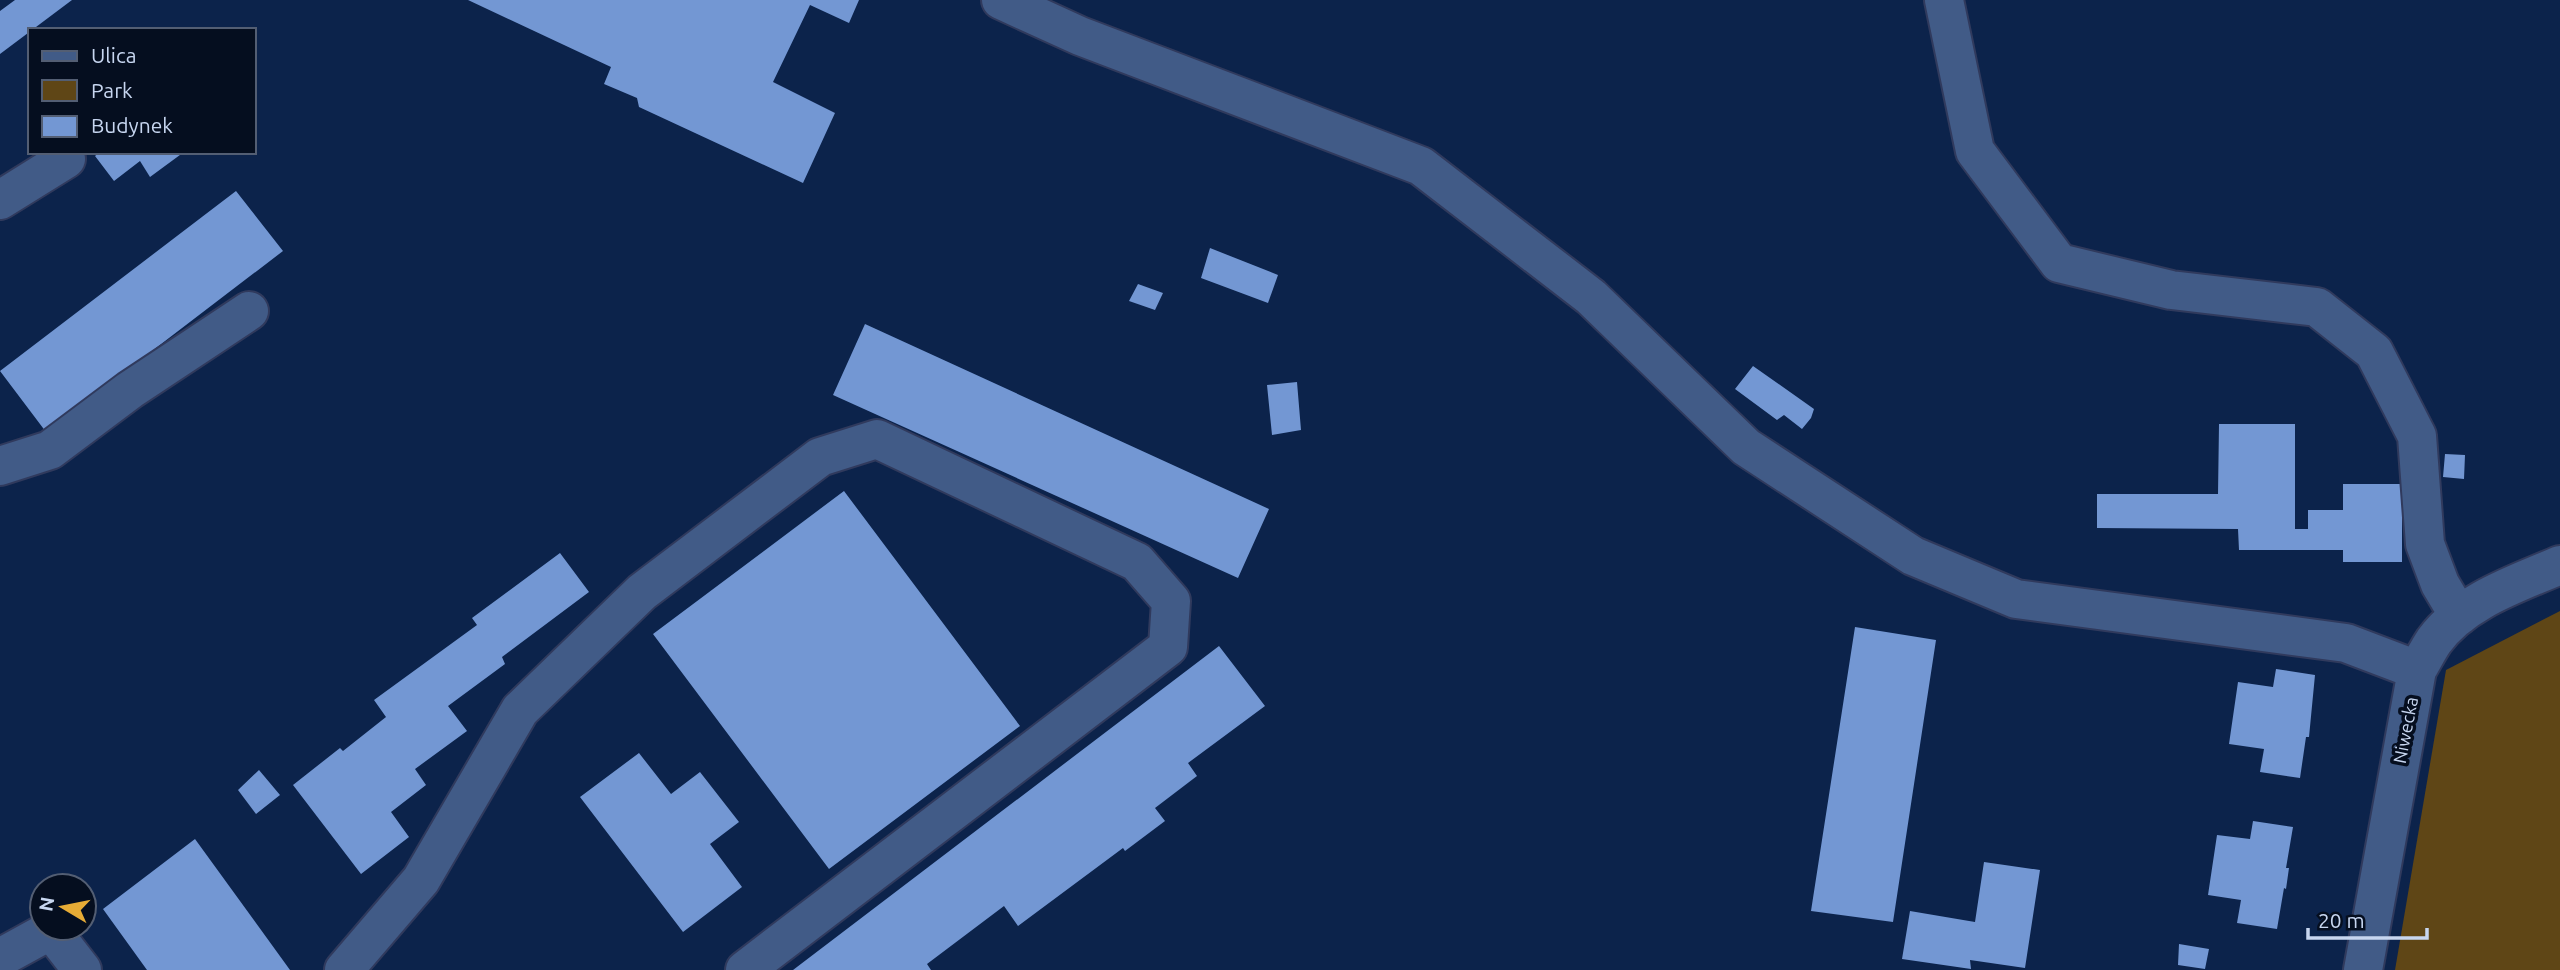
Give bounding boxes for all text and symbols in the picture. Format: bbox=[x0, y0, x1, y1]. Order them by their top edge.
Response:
legend bbox=[28, 28, 256, 154]
text: Ulica bbox=[91, 43, 136, 67]
text: Park bbox=[91, 78, 133, 102]
text: Budynek bbox=[91, 113, 173, 137]
street label: Niwecka bbox=[2389, 695, 2421, 765]
north arrow bbox=[28, 872, 98, 942]
text: N bbox=[34, 895, 58, 913]
scale bar bbox=[2308, 897, 2427, 941]
text: 20 m bbox=[2318, 908, 2365, 932]

